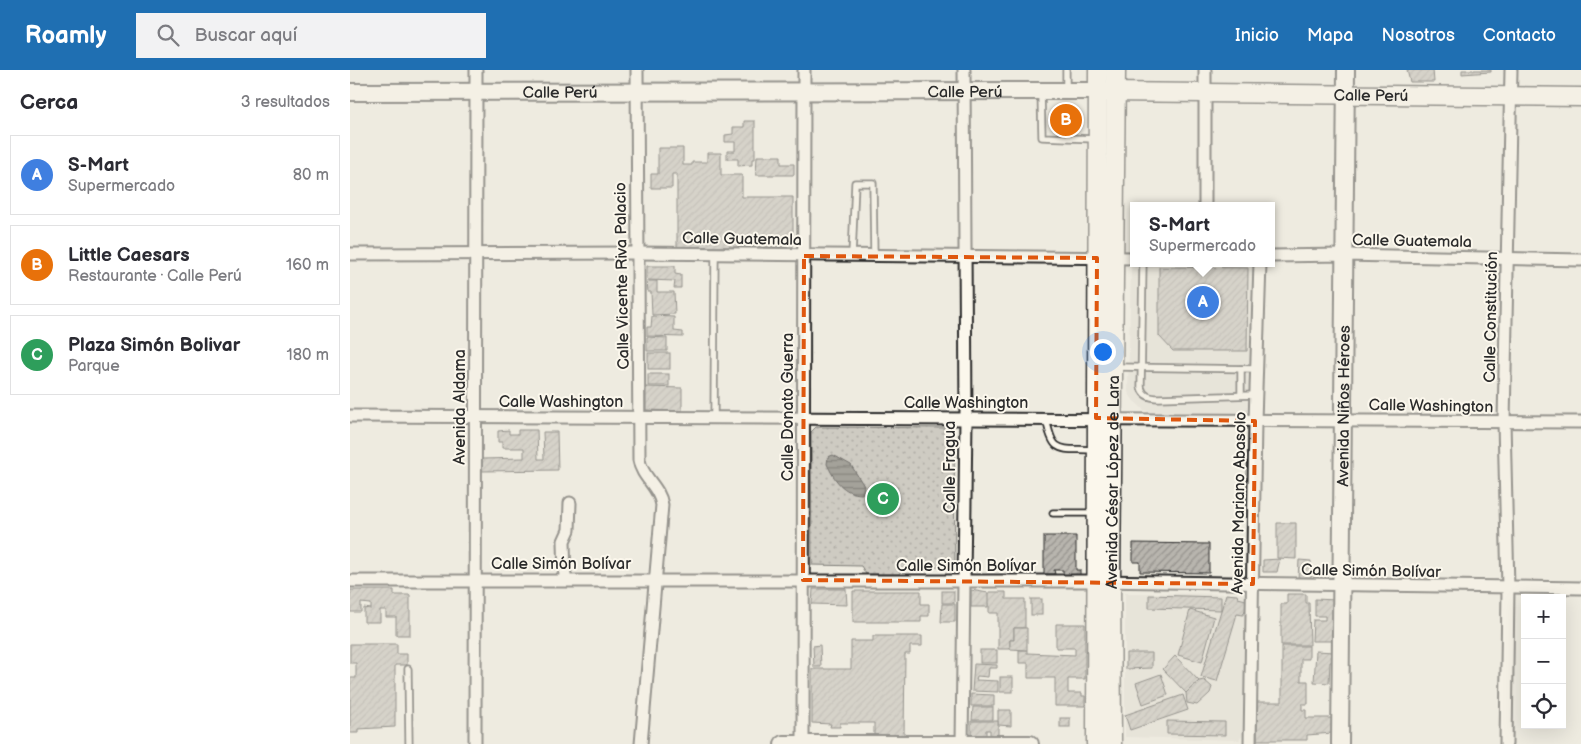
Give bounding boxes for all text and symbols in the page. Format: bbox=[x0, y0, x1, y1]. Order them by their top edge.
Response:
search box bbox=[136, 13, 486, 58]
text: Roamly bbox=[25, 21, 106, 50]
icon: search bbox=[154, 21, 182, 49]
text: Buscar aquí bbox=[194, 24, 297, 47]
text: Inicio bbox=[1235, 25, 1279, 46]
text: Mapa bbox=[1307, 25, 1353, 46]
text: Nosotros bbox=[1381, 25, 1455, 46]
text: Contacto bbox=[1483, 25, 1556, 46]
street label: Calle Perú bbox=[928, 83, 1002, 102]
street label: Calle Perú bbox=[523, 84, 597, 103]
street label: Calle Perú bbox=[1333, 86, 1408, 106]
text: Cerca bbox=[20, 90, 78, 115]
text: 3 resultados bbox=[241, 93, 330, 112]
pin: B bbox=[1050, 101, 1082, 139]
text: S-Mart bbox=[68, 154, 129, 177]
text: A bbox=[32, 166, 42, 185]
text: 80 m bbox=[293, 166, 329, 185]
text: Supermercado bbox=[68, 177, 175, 196]
street label: Calle Vicente Riva Palacio bbox=[611, 182, 634, 370]
popup bbox=[1130, 202, 1275, 267]
text: S-Mart bbox=[1149, 214, 1210, 237]
street label: Calle Guatemala bbox=[682, 229, 802, 250]
street label: Calle Guatemala bbox=[1352, 231, 1472, 252]
text: Supermercado bbox=[1149, 237, 1256, 256]
text: Little Caesars bbox=[68, 244, 190, 267]
street label: Calle Constitución bbox=[1481, 251, 1502, 383]
text: B bbox=[31, 256, 43, 275]
text: 160 m bbox=[286, 256, 329, 275]
text: Restaurante · Calle Perú bbox=[68, 267, 242, 286]
pin: A bbox=[1187, 283, 1219, 321]
street label: Avenida Niños Héroes bbox=[1334, 325, 1355, 487]
street label: Calle Donato Guerra bbox=[779, 333, 798, 481]
text: Plaza Simón Bolivar bbox=[68, 334, 240, 357]
your location bbox=[1090, 339, 1116, 365]
text: C bbox=[31, 346, 43, 365]
text: 180 m bbox=[287, 346, 329, 365]
street label: Avenida Aldama bbox=[451, 349, 470, 465]
text: Parque bbox=[68, 357, 120, 376]
street label: Avenida César López de Lara bbox=[1103, 375, 1124, 589]
street label: Calle Washington bbox=[499, 393, 623, 412]
street label: Calle Washington bbox=[904, 394, 1028, 413]
street label: Calle Washington bbox=[1368, 396, 1493, 417]
street label: Avenida Mariano Abasolo bbox=[1228, 411, 1251, 595]
street label: Calle Fragua bbox=[941, 421, 960, 513]
pin: C bbox=[867, 480, 899, 518]
street label: Calle Simón Bolívar bbox=[491, 555, 631, 574]
street label: Calle Simón Bolívar bbox=[896, 557, 1036, 576]
street label: Calle Simón Bolívar bbox=[1301, 561, 1441, 582]
map controls bbox=[1521, 594, 1566, 729]
button: + bbox=[1521, 594, 1566, 639]
button: − bbox=[1521, 639, 1566, 684]
button: locate bbox=[1521, 684, 1566, 729]

